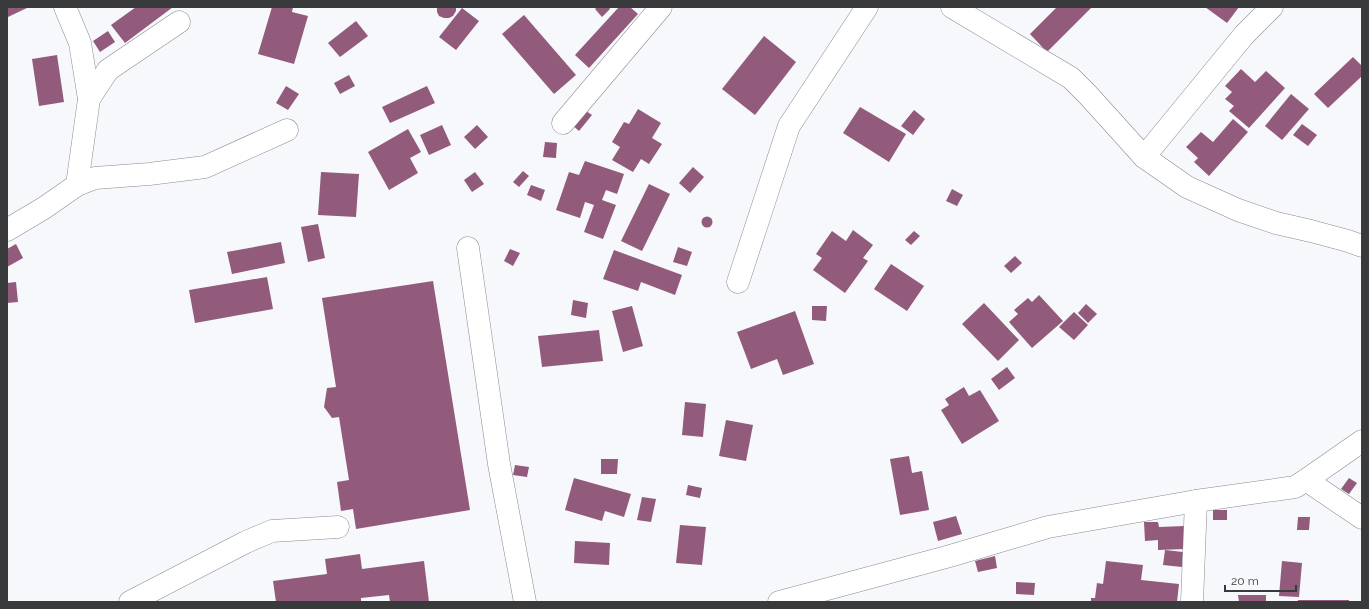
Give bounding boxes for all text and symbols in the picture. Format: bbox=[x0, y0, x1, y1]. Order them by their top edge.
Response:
scale bar bbox=[1225, 567, 1296, 593]
text: 20 m bbox=[1231, 574, 1259, 588]

